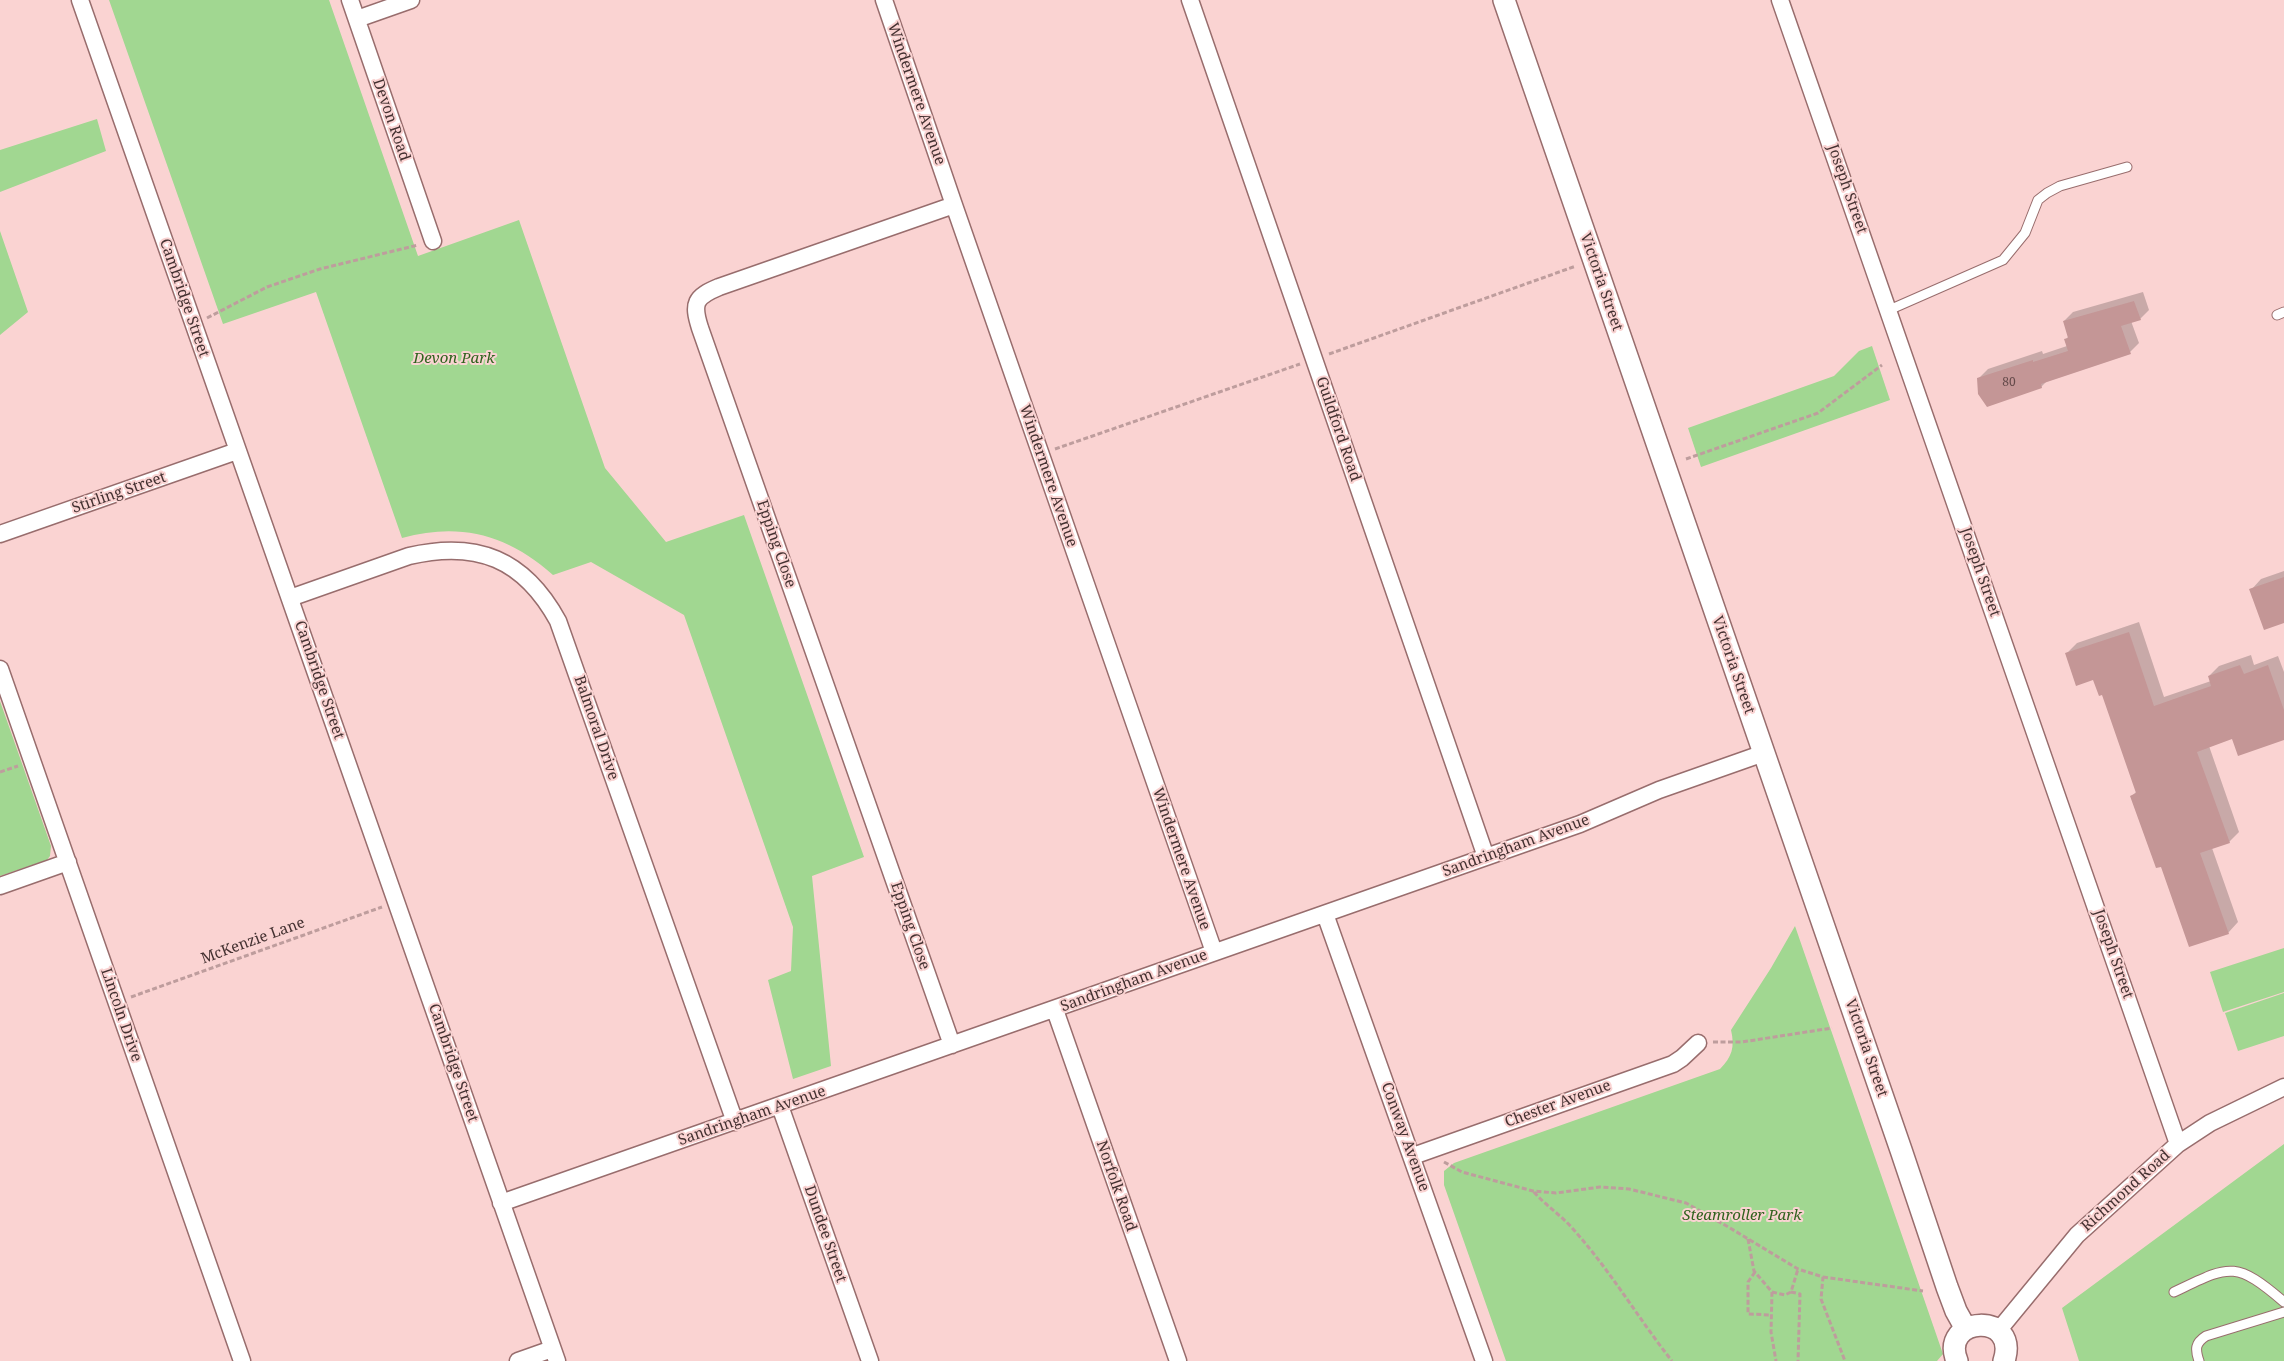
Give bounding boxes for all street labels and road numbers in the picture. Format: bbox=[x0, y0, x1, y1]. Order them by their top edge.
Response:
street label: Windermere Avenue bbox=[883, 20, 949, 168]
street label: Devon Road bbox=[368, 76, 414, 164]
street label: Joseph Street bbox=[1823, 142, 1871, 236]
street label: Victoria Street bbox=[1576, 231, 1626, 333]
street label: Cambridge Street bbox=[155, 236, 213, 360]
street label: Guildford Road bbox=[1312, 374, 1364, 484]
street label: Windermere Avenue bbox=[1015, 402, 1081, 550]
street label: Stirling Street bbox=[70, 468, 168, 518]
street label: Epping Close bbox=[753, 498, 799, 590]
street label: Joseph Street bbox=[1956, 525, 2004, 619]
street label: Victoria Street bbox=[1708, 614, 1758, 716]
street label: Cambridge Street bbox=[290, 618, 348, 742]
street label: Balmoral Drive bbox=[570, 674, 622, 782]
street label: Windermere Avenue bbox=[1148, 785, 1214, 933]
street label: Sandringham Avenue bbox=[1440, 811, 1592, 881]
street label: Epping Close bbox=[887, 880, 933, 972]
street label: Joseph Street bbox=[2089, 907, 2137, 1001]
street label: McKenzie Lane bbox=[199, 914, 307, 968]
street label: Sandringham Avenue bbox=[1058, 946, 1210, 1016]
street label: Lincoln Drive bbox=[97, 966, 145, 1064]
street label: Victoria Street bbox=[1841, 997, 1891, 1099]
street label: Cambridge Street bbox=[424, 1001, 482, 1125]
street label: Chester Avenue bbox=[1503, 1076, 1613, 1132]
street label: Conway Avenue bbox=[1377, 1080, 1433, 1194]
street label: Sandringham Avenue bbox=[676, 1082, 828, 1150]
street label: Norfolk Road bbox=[1092, 1138, 1140, 1234]
street label: Richmond Road bbox=[2078, 1146, 2174, 1236]
street label: Dundee Street bbox=[800, 1183, 850, 1285]

